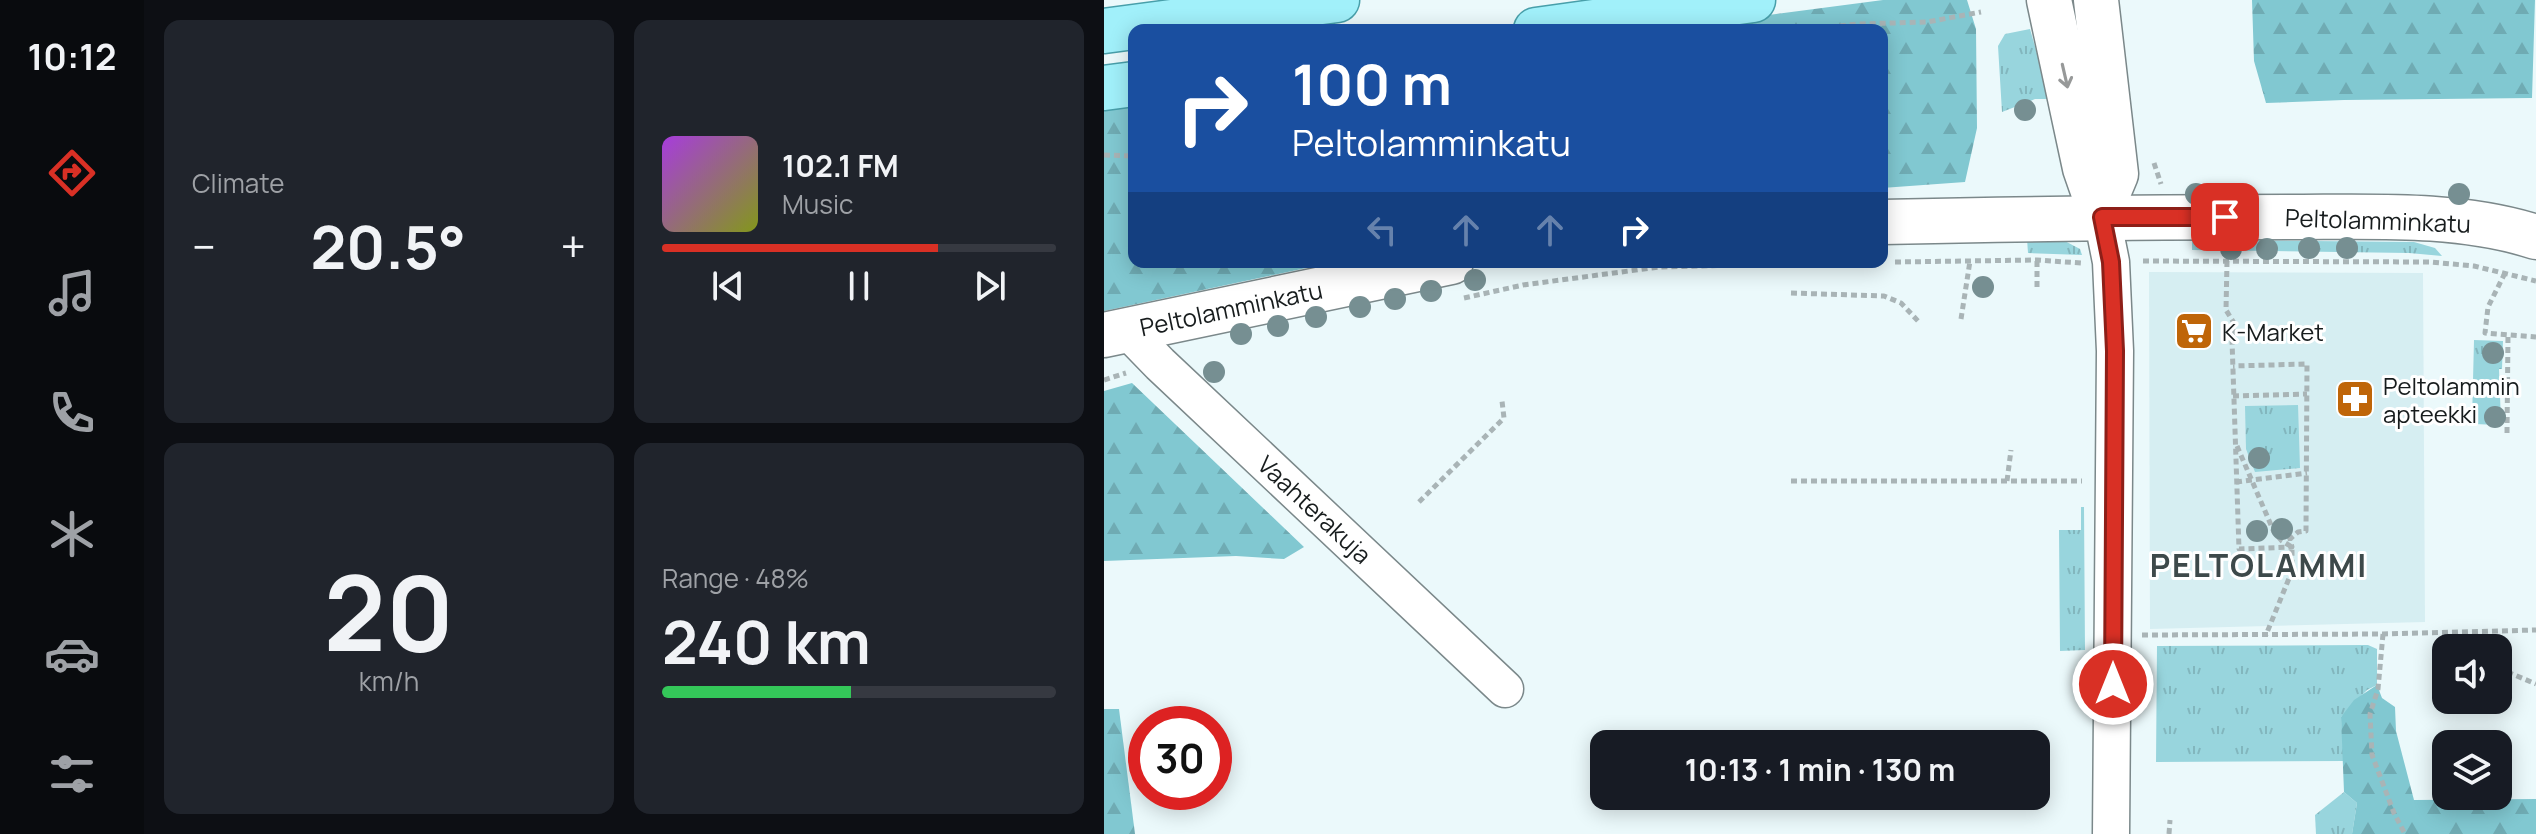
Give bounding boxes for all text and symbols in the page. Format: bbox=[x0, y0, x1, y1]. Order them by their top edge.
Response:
text: 10:12 bbox=[28, 32, 117, 81]
text: 100 m bbox=[1292, 45, 1452, 122]
icon: right bbox=[1160, 56, 1264, 160]
one-way arrow bbox=[2058, 63, 2073, 89]
text: Peltolamminkatu bbox=[1292, 118, 1571, 167]
icon: directions bbox=[44, 145, 100, 201]
text: 102.1 FM bbox=[782, 145, 899, 186]
text: Climate bbox=[192, 165, 284, 201]
pin bbox=[2191, 183, 2259, 251]
text: Music bbox=[782, 186, 853, 222]
icon: arrive bbox=[2203, 195, 2247, 239]
street label: Peltolamminkatu bbox=[2284, 200, 2472, 240]
text: 20.5° bbox=[310, 205, 466, 287]
icon: left bbox=[1360, 208, 1404, 252]
icon: ahead bbox=[1444, 208, 1488, 252]
icon: ahead bbox=[1528, 208, 1572, 252]
icon: right bbox=[1612, 208, 1656, 252]
text: − bbox=[192, 216, 216, 276]
text: + bbox=[561, 216, 586, 276]
icon: previous bbox=[706, 264, 750, 308]
icon: pause bbox=[837, 264, 881, 308]
icon: next bbox=[968, 264, 1012, 308]
icon: music bbox=[44, 265, 100, 321]
street label: Peltolamminkatu bbox=[1137, 273, 1325, 343]
supermarket icon: K-Market bbox=[2173, 310, 2215, 352]
place label: K-Market bbox=[2222, 315, 2324, 348]
place label: Peltolammin apteekki bbox=[2383, 369, 2520, 430]
pharmacy icon: Peltolammin apteekki bbox=[2334, 378, 2376, 420]
icon: phone bbox=[44, 385, 100, 441]
street label: Vaahterakuja bbox=[1251, 448, 1379, 570]
icon: climate bbox=[44, 506, 100, 562]
text: 20 bbox=[324, 540, 454, 682]
district label: PELTOLAMMI bbox=[2150, 543, 2368, 587]
text: Range · 48% bbox=[662, 560, 809, 596]
text: 240 km bbox=[662, 600, 871, 682]
icon: car bbox=[44, 626, 100, 682]
map controls bbox=[2432, 634, 2512, 810]
button: sound bbox=[2432, 634, 2512, 714]
position arrow bbox=[2071, 642, 2155, 726]
text: km/h bbox=[359, 663, 419, 699]
speed limit sign: 30 bbox=[1128, 706, 1232, 810]
button: layers bbox=[2432, 730, 2512, 810]
icon: filters bbox=[44, 746, 100, 802]
text: 10:13 · 1 min · 130 m bbox=[1685, 749, 1955, 790]

